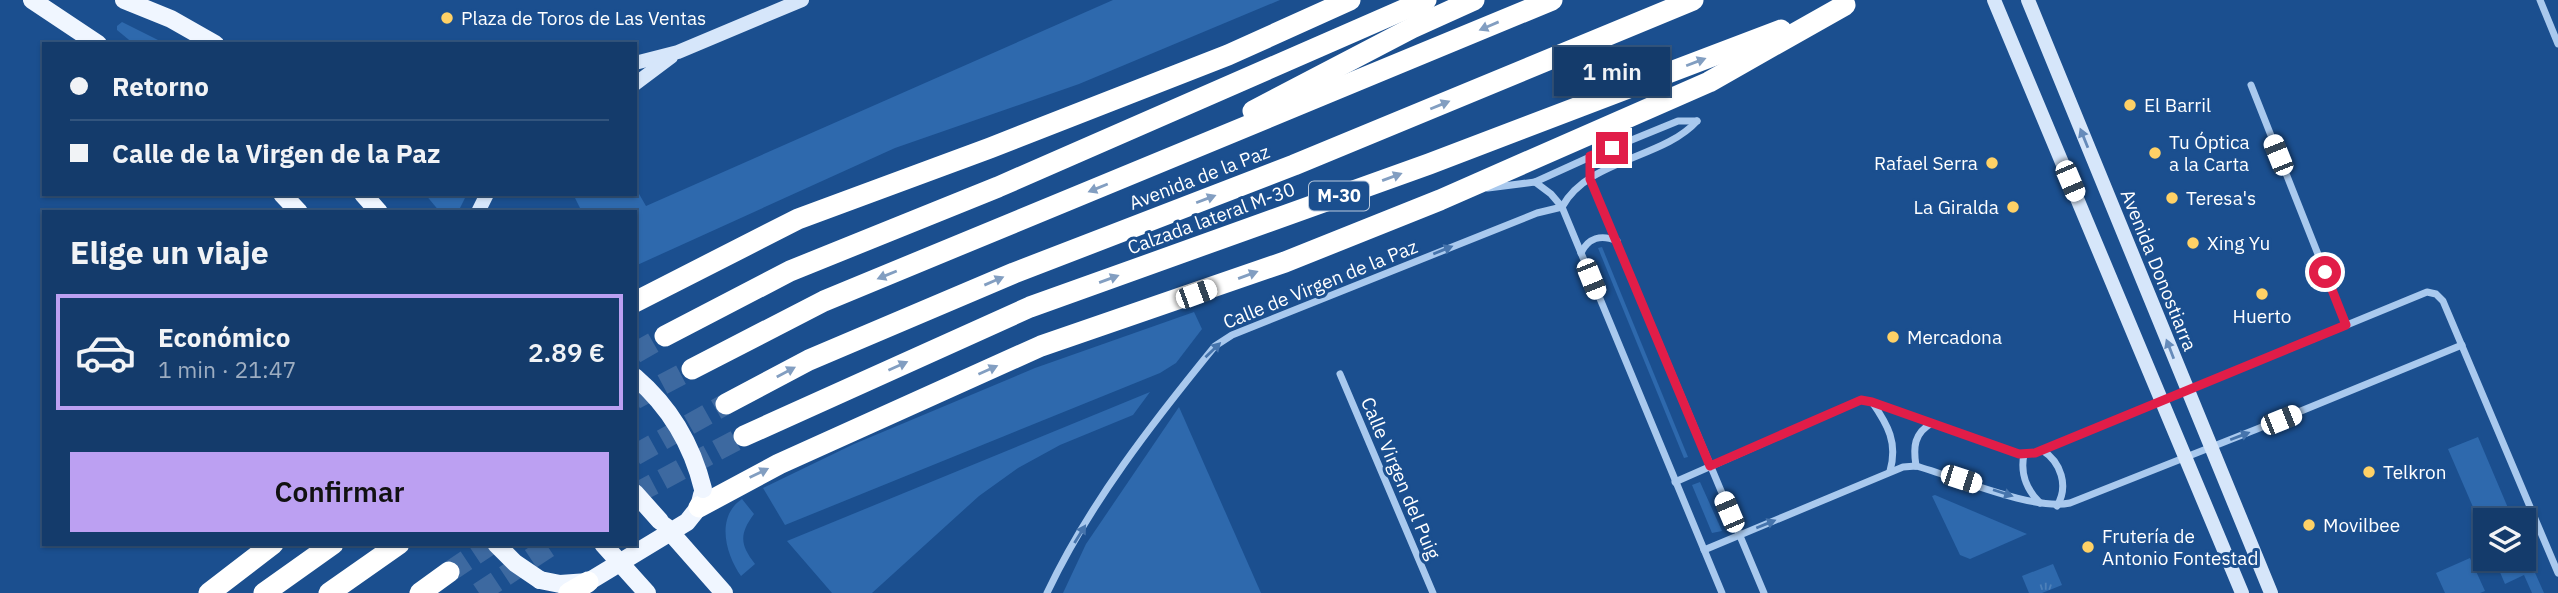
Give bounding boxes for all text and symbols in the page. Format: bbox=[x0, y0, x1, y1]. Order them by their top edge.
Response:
place label: Plaza de Toros de Las Ventas bbox=[461, 6, 706, 30]
marker: Plaza de Toros de Las Ventas bbox=[439, 10, 455, 26]
one-way arrow bbox=[1479, 20, 1499, 32]
callout: 1 min bbox=[1554, 46, 1670, 96]
text: 1 min bbox=[1582, 56, 1642, 86]
one-way arrow bbox=[1686, 56, 1707, 67]
text: Retorno bbox=[112, 69, 209, 103]
place label: El Barril bbox=[2144, 93, 2211, 117]
marker: El Barril bbox=[2122, 97, 2138, 113]
one-way arrow bbox=[1430, 99, 1451, 110]
one-way arrow bbox=[2079, 127, 2090, 148]
place label: Tu Óptica a la Carta bbox=[2169, 130, 2250, 176]
route end bbox=[1596, 132, 1628, 164]
car bbox=[2261, 132, 2296, 178]
text: Calle de la Virgen de la Paz bbox=[112, 136, 441, 170]
street label: Avenida de la Paz bbox=[1125, 139, 1273, 215]
marker: Tu Óptica a la Carta bbox=[2147, 145, 2163, 161]
place label: Rafael Serra bbox=[1874, 151, 1978, 175]
marker: Rafael Serra bbox=[1984, 155, 2000, 171]
car bbox=[2053, 158, 2088, 204]
one-way arrow bbox=[1382, 171, 1403, 182]
street label: Calzada lateral M-30 bbox=[1124, 177, 1298, 259]
road number: M-30 bbox=[1309, 182, 1369, 210]
one-way arrow bbox=[1087, 183, 1108, 194]
street label: Avenida Donostiarra bbox=[2116, 186, 2202, 354]
place label: Teresa's bbox=[2186, 186, 2256, 210]
marker: Teresa's bbox=[2164, 190, 2180, 206]
one-way arrow bbox=[1196, 193, 1217, 204]
place label: La Giralda bbox=[1914, 195, 1999, 219]
marker: La Giralda bbox=[2005, 199, 2021, 215]
text: Elige un viaje bbox=[70, 231, 269, 273]
place label: Xing Yu bbox=[2207, 231, 2270, 255]
street label: Calle de Virgen de la Paz bbox=[1219, 234, 1421, 334]
marker: Xing Yu bbox=[2185, 235, 2201, 251]
one-way arrow bbox=[1433, 245, 1454, 256]
car bbox=[1574, 256, 1609, 302]
route start bbox=[2309, 256, 2341, 288]
one-way arrow bbox=[877, 270, 898, 281]
one-way arrow bbox=[1238, 270, 1259, 281]
one-way arrow bbox=[1098, 273, 1119, 284]
one-way arrow bbox=[984, 276, 1005, 287]
car bbox=[1173, 277, 1220, 311]
marker: Huerto bbox=[2254, 286, 2270, 302]
place label: Huerto bbox=[2233, 304, 2291, 328]
text: Económico bbox=[158, 320, 290, 354]
icon: car bbox=[74, 321, 137, 384]
place label: Mercadona bbox=[1907, 325, 2002, 349]
marker: Mercadona bbox=[1885, 329, 1901, 345]
text: 2.89 € bbox=[528, 335, 605, 369]
one-way arrow bbox=[2165, 338, 2176, 359]
one-way arrow bbox=[1204, 342, 1221, 358]
text: 1 min · 21:47 bbox=[158, 354, 296, 384]
one-way arrow bbox=[888, 360, 909, 371]
one-way arrow bbox=[978, 364, 999, 375]
one-way arrow bbox=[776, 367, 796, 378]
street label: Calle Virgen del Puig bbox=[1356, 393, 1446, 563]
car bbox=[2258, 402, 2305, 438]
one-way arrow bbox=[2230, 430, 2251, 441]
button: Confirmar bbox=[70, 452, 609, 532]
place label: Telkron bbox=[2383, 460, 2447, 484]
car bbox=[1938, 463, 1985, 495]
marker: Telkron bbox=[2361, 464, 2377, 480]
one-way arrow bbox=[749, 468, 769, 479]
one-way arrow bbox=[1993, 488, 2014, 499]
car bbox=[1712, 489, 1747, 535]
map controls bbox=[2473, 508, 2536, 571]
button: layers bbox=[2473, 508, 2536, 571]
place label: Movilbee bbox=[2323, 513, 2400, 537]
marker: Movilbee bbox=[2301, 517, 2317, 533]
one-way arrow bbox=[1756, 518, 1777, 529]
one-way arrow bbox=[1073, 524, 1086, 543]
place label: Frutería de Antonio Fontestad bbox=[2102, 524, 2258, 570]
marker: Frutería de Antonio Fontestad bbox=[2080, 539, 2096, 555]

